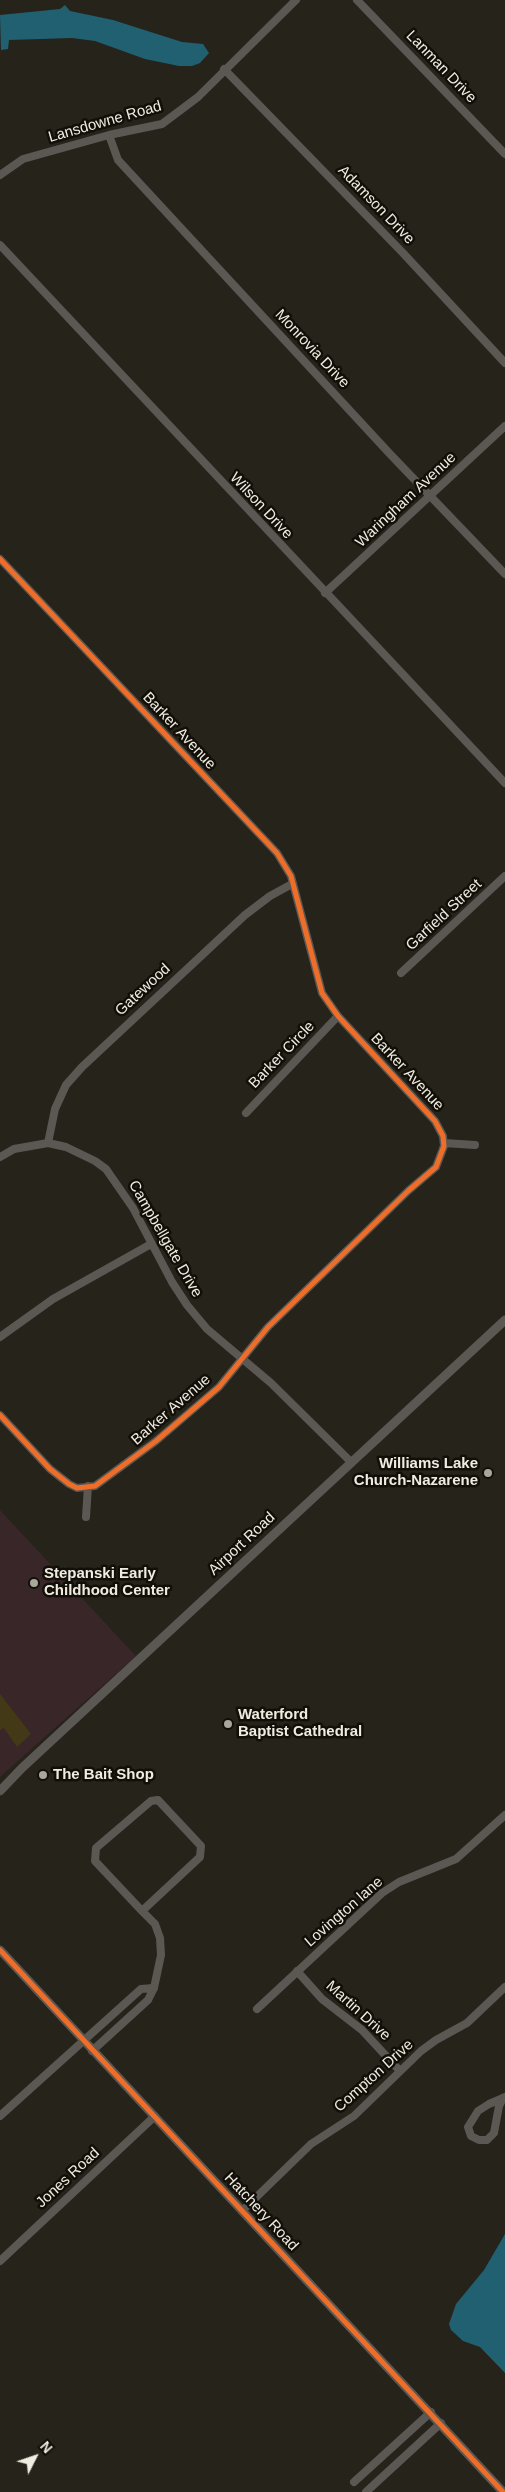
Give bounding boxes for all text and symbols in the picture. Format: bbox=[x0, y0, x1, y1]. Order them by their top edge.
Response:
street label: Lanman Drive bbox=[402, 27, 480, 107]
street label: Lansdowne Road bbox=[46, 97, 164, 147]
street label: Adamson Drive bbox=[334, 162, 418, 248]
street label: Monrovia Drive bbox=[271, 306, 353, 392]
street label: Waringham Avenue bbox=[352, 449, 460, 551]
street label: Wilson Drive bbox=[226, 469, 296, 543]
street label: Barker Avenue bbox=[139, 689, 219, 773]
street label: Garfield Street bbox=[402, 875, 486, 955]
street label: Gatewood bbox=[112, 960, 174, 1020]
street label: Barker Circle bbox=[245, 1018, 319, 1092]
street label: Barker Avenue bbox=[367, 1030, 447, 1114]
street label: Campbellgate Drive bbox=[124, 1177, 206, 1301]
street label: Barker Avenue bbox=[128, 1371, 214, 1449]
place label: Williams Lake Church-Nazarene bbox=[354, 1455, 478, 1490]
marker: Williams Lake Church-Nazarene bbox=[482, 1467, 494, 1479]
street label: Airport Road bbox=[205, 1509, 279, 1579]
place label: Stepanski Early Childhood Center bbox=[44, 1565, 170, 1600]
marker: Stepanski Early Childhood Center bbox=[28, 1577, 40, 1589]
place label: Waterford Baptist Cathedral bbox=[238, 1706, 362, 1741]
marker: Waterford Baptist Cathedral bbox=[222, 1718, 234, 1730]
place label: The Bait Shop bbox=[53, 1766, 154, 1784]
marker: The Bait Shop bbox=[37, 1769, 49, 1781]
street label: Lovington lane bbox=[301, 1873, 387, 1951]
street label: Martin Drive bbox=[322, 1977, 394, 2045]
street label: Compton Drive bbox=[331, 2036, 417, 2116]
street label: Jones Road bbox=[33, 2144, 103, 2212]
street label: Hatchery Road bbox=[220, 2169, 302, 2255]
north arrow bbox=[10, 2432, 60, 2482]
text: N bbox=[37, 2438, 56, 2456]

